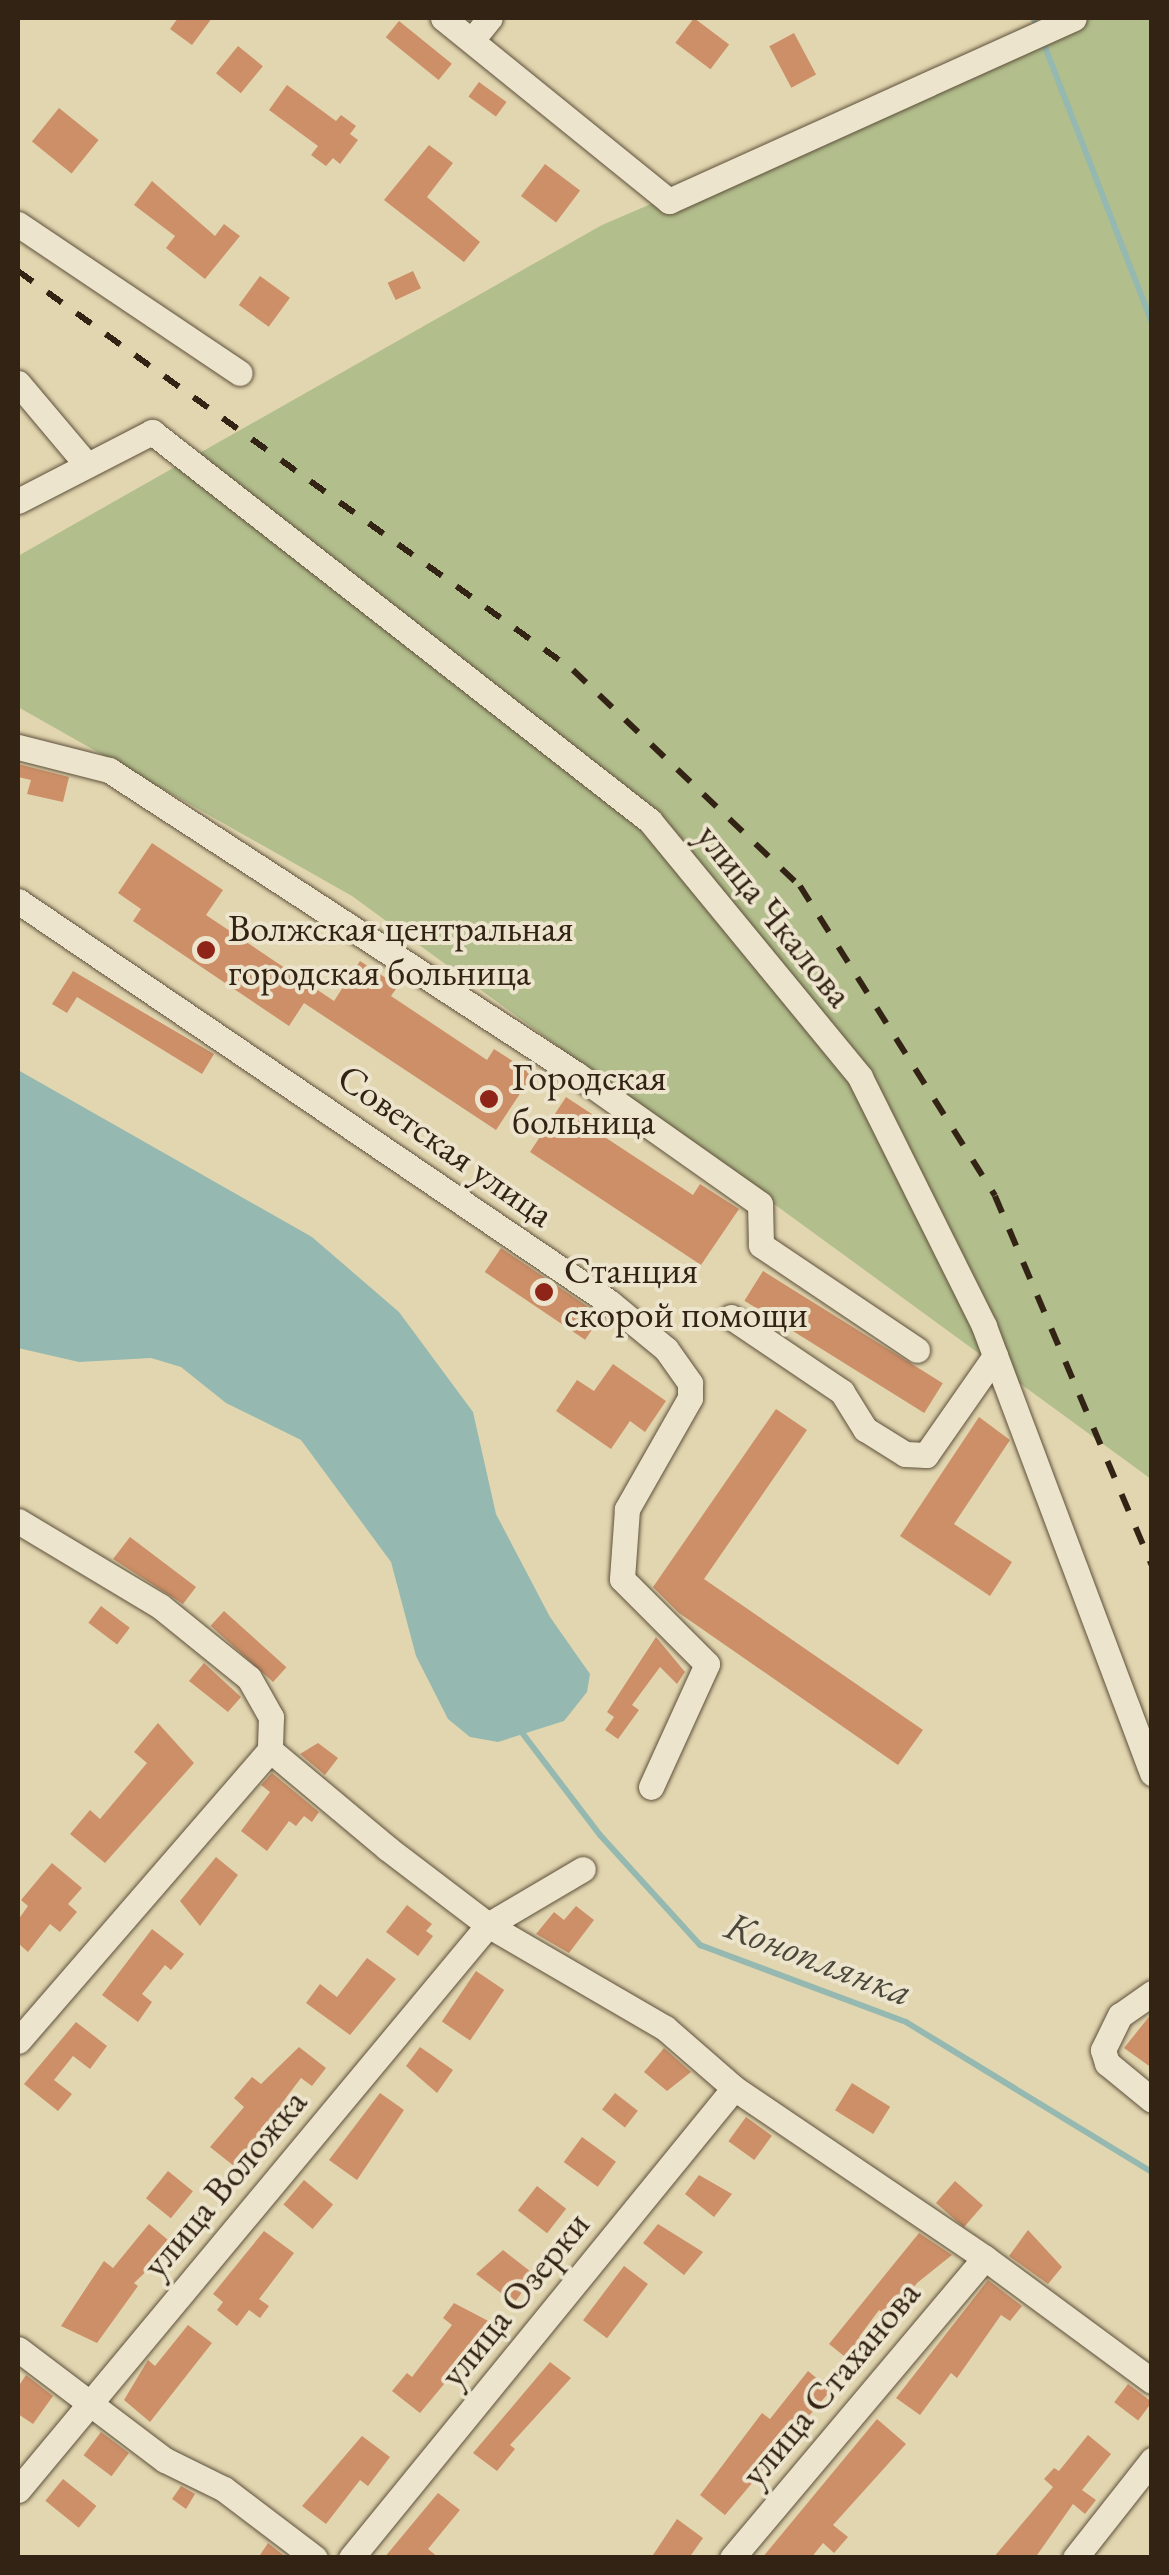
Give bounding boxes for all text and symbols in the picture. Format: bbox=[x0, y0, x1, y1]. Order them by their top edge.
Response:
street label: улица Чкалова bbox=[687, 814, 863, 1016]
place label: Волжская центральная городская больница bbox=[228, 905, 573, 994]
marker: Волжская центральная городская больница bbox=[193, 937, 219, 963]
street label: Советская улица bbox=[329, 1054, 563, 1236]
place label: Городская больница bbox=[512, 1054, 667, 1144]
marker: Городская больница bbox=[476, 1086, 502, 1112]
place label: Станция скорой помощи bbox=[564, 1247, 808, 1336]
marker: Станция скорой помощи bbox=[533, 1281, 555, 1303]
water label: Коноплянка bbox=[719, 1900, 919, 2016]
street label: улица Воложка bbox=[132, 2079, 316, 2287]
street label: улица Озерки bbox=[429, 2202, 599, 2396]
street label: улица Стаханова bbox=[731, 2271, 929, 2495]

